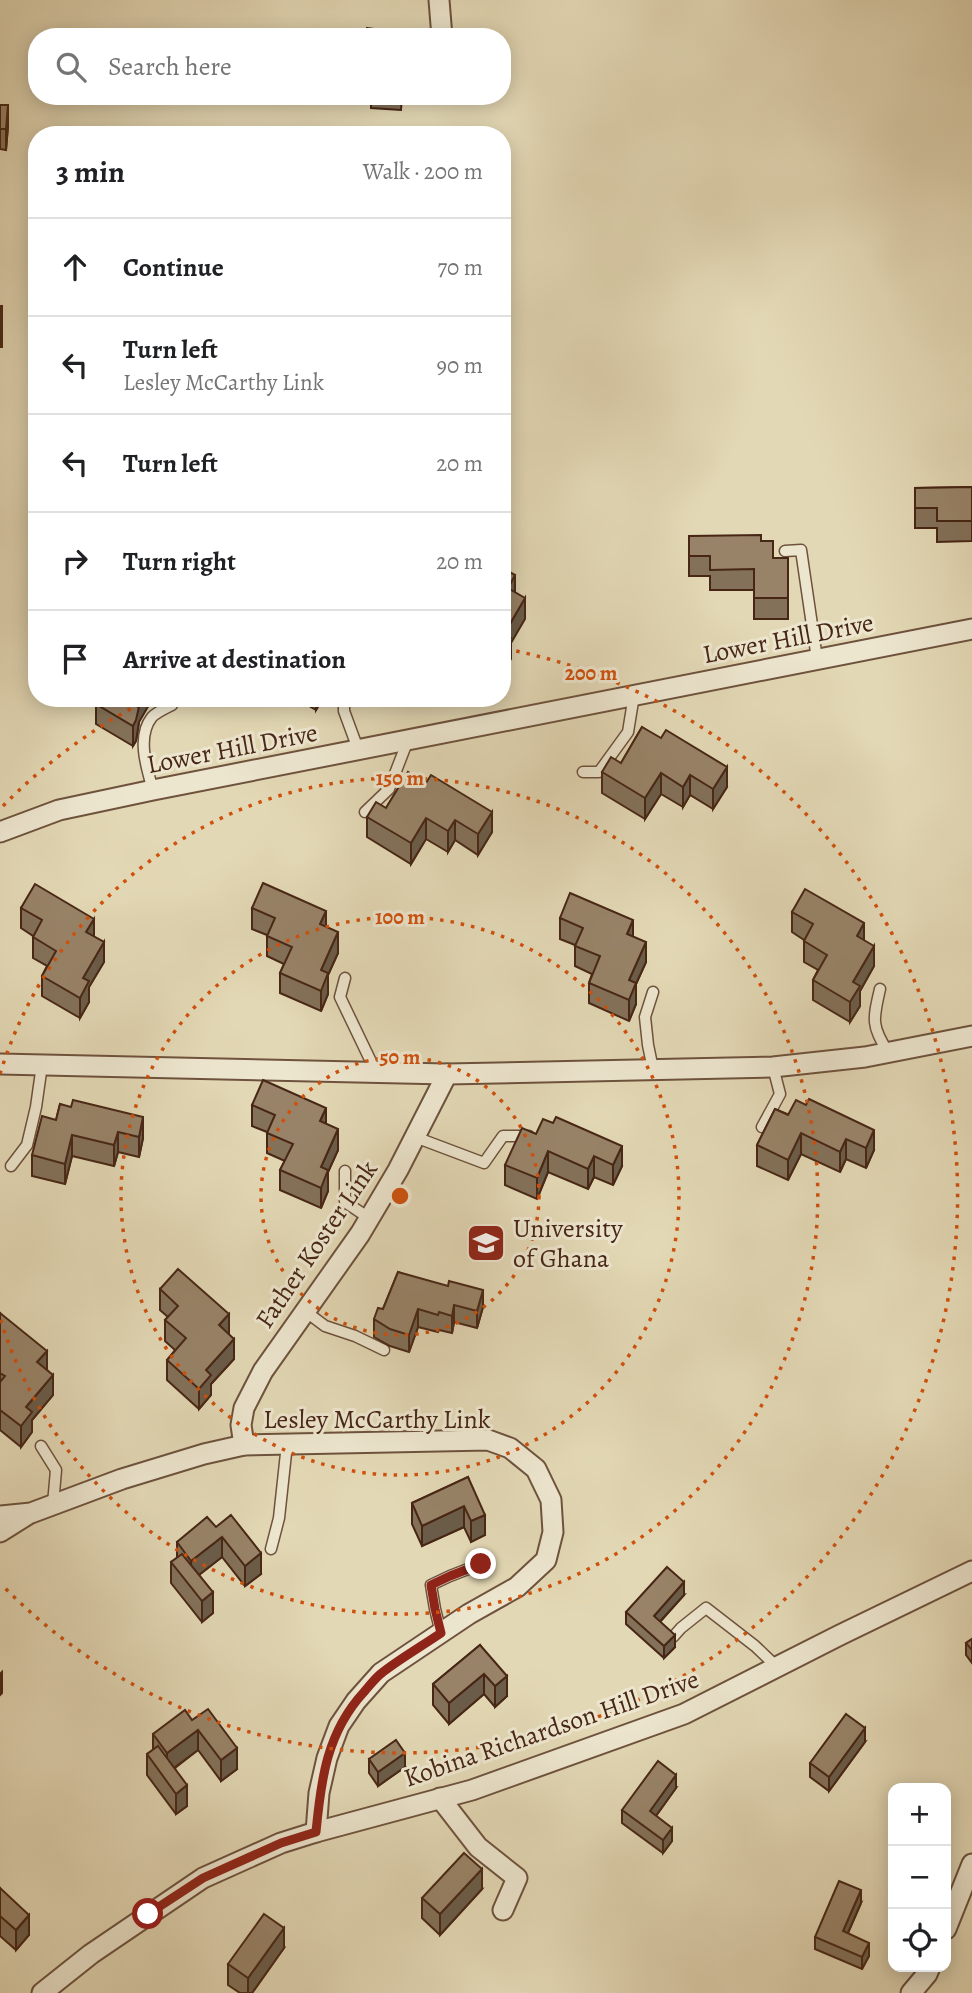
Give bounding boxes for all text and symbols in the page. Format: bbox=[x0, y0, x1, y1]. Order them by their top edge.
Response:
search box bbox=[28, 28, 511, 105]
icon: search bbox=[52, 48, 90, 86]
text: Search here bbox=[108, 49, 232, 84]
text: 3 min bbox=[56, 152, 125, 192]
text: Walk · 200 m bbox=[363, 156, 483, 187]
icon: ahead bbox=[56, 248, 94, 286]
text: Continue bbox=[123, 250, 224, 285]
text: 70 m bbox=[437, 252, 483, 283]
text: Turn left bbox=[123, 332, 218, 367]
icon: left bbox=[56, 346, 94, 384]
text: 90 m bbox=[437, 350, 483, 381]
text: Lesley McCarthy Link bbox=[123, 367, 324, 398]
icon: left bbox=[56, 444, 94, 482]
text: Turn left bbox=[123, 446, 218, 481]
text: 20 m bbox=[436, 448, 483, 479]
icon: right bbox=[56, 542, 94, 580]
text: Turn right bbox=[123, 544, 236, 579]
text: 20 m bbox=[436, 546, 483, 577]
street label: Lower Hill Drive bbox=[700, 605, 876, 672]
icon: arrive bbox=[56, 640, 94, 678]
text: Arrive at destination bbox=[123, 642, 346, 677]
text: 200 m bbox=[565, 659, 618, 687]
street label: Lower Hill Drive bbox=[144, 715, 320, 782]
text: 150 m bbox=[376, 764, 425, 792]
text: 100 m bbox=[375, 903, 425, 931]
text: 50 m bbox=[380, 1043, 421, 1071]
street label: Father Koster Link bbox=[247, 1153, 386, 1335]
centre of rings bbox=[388, 1184, 412, 1208]
place label: University of Ghana bbox=[513, 1211, 623, 1276]
school or university icon: University of Ghana bbox=[465, 1222, 507, 1264]
street label: Lesley McCarthy Link bbox=[263, 1402, 491, 1437]
route end bbox=[465, 1548, 496, 1579]
street label: Kobina Richardson Hill Drive bbox=[399, 1661, 703, 1795]
map controls bbox=[888, 1783, 951, 1972]
button: + bbox=[888, 1783, 951, 1846]
button: − bbox=[888, 1846, 951, 1909]
route start bbox=[132, 1898, 163, 1929]
button: locate bbox=[888, 1909, 951, 1972]

